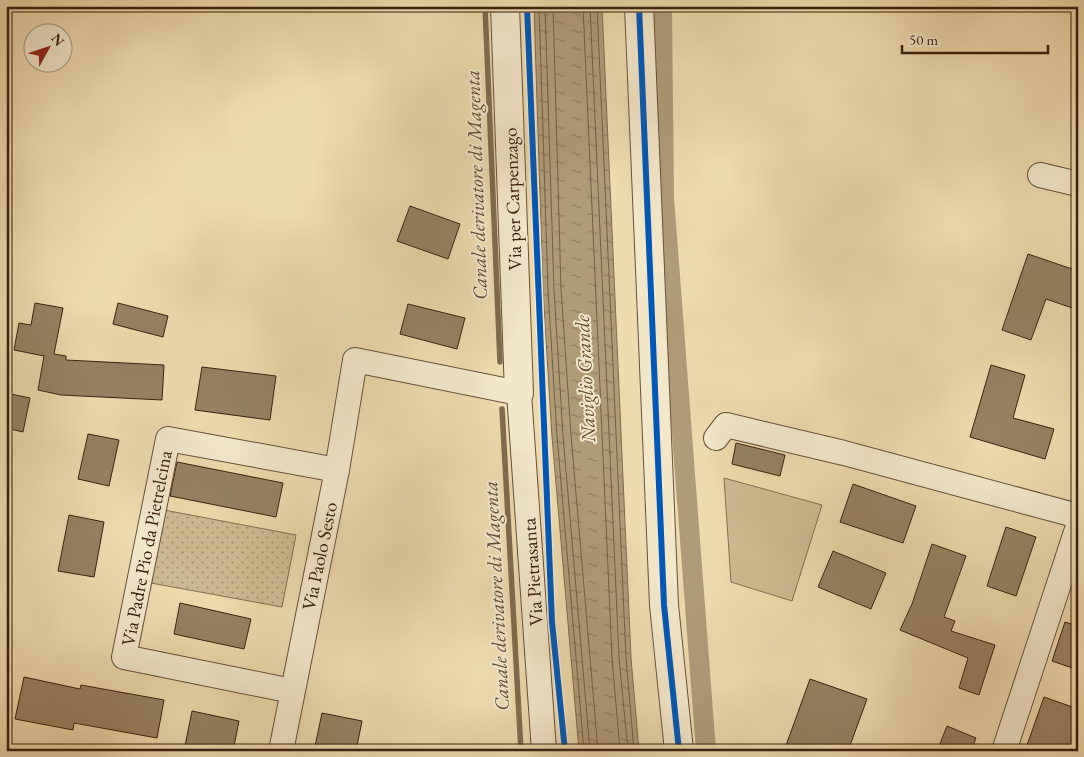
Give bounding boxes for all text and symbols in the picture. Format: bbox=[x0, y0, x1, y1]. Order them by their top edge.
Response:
north arrow bbox=[22, 22, 72, 72]
scale bar bbox=[902, 22, 1048, 54]
text: N bbox=[47, 30, 69, 50]
text: 50 m bbox=[909, 30, 938, 49]
water label: Canale derivatore di Magenta bbox=[459, 70, 493, 300]
street label: Via per Carpenzago bbox=[498, 127, 527, 271]
water label: Naviglio Grande bbox=[569, 314, 601, 444]
street label: Via Padre Pio da Pietrelcina bbox=[115, 448, 178, 648]
water label: Canale derivatore di Magenta bbox=[477, 480, 515, 712]
street label: Via Paolo Sesto bbox=[296, 500, 343, 613]
street label: Via Pietrasanta bbox=[516, 517, 549, 627]

